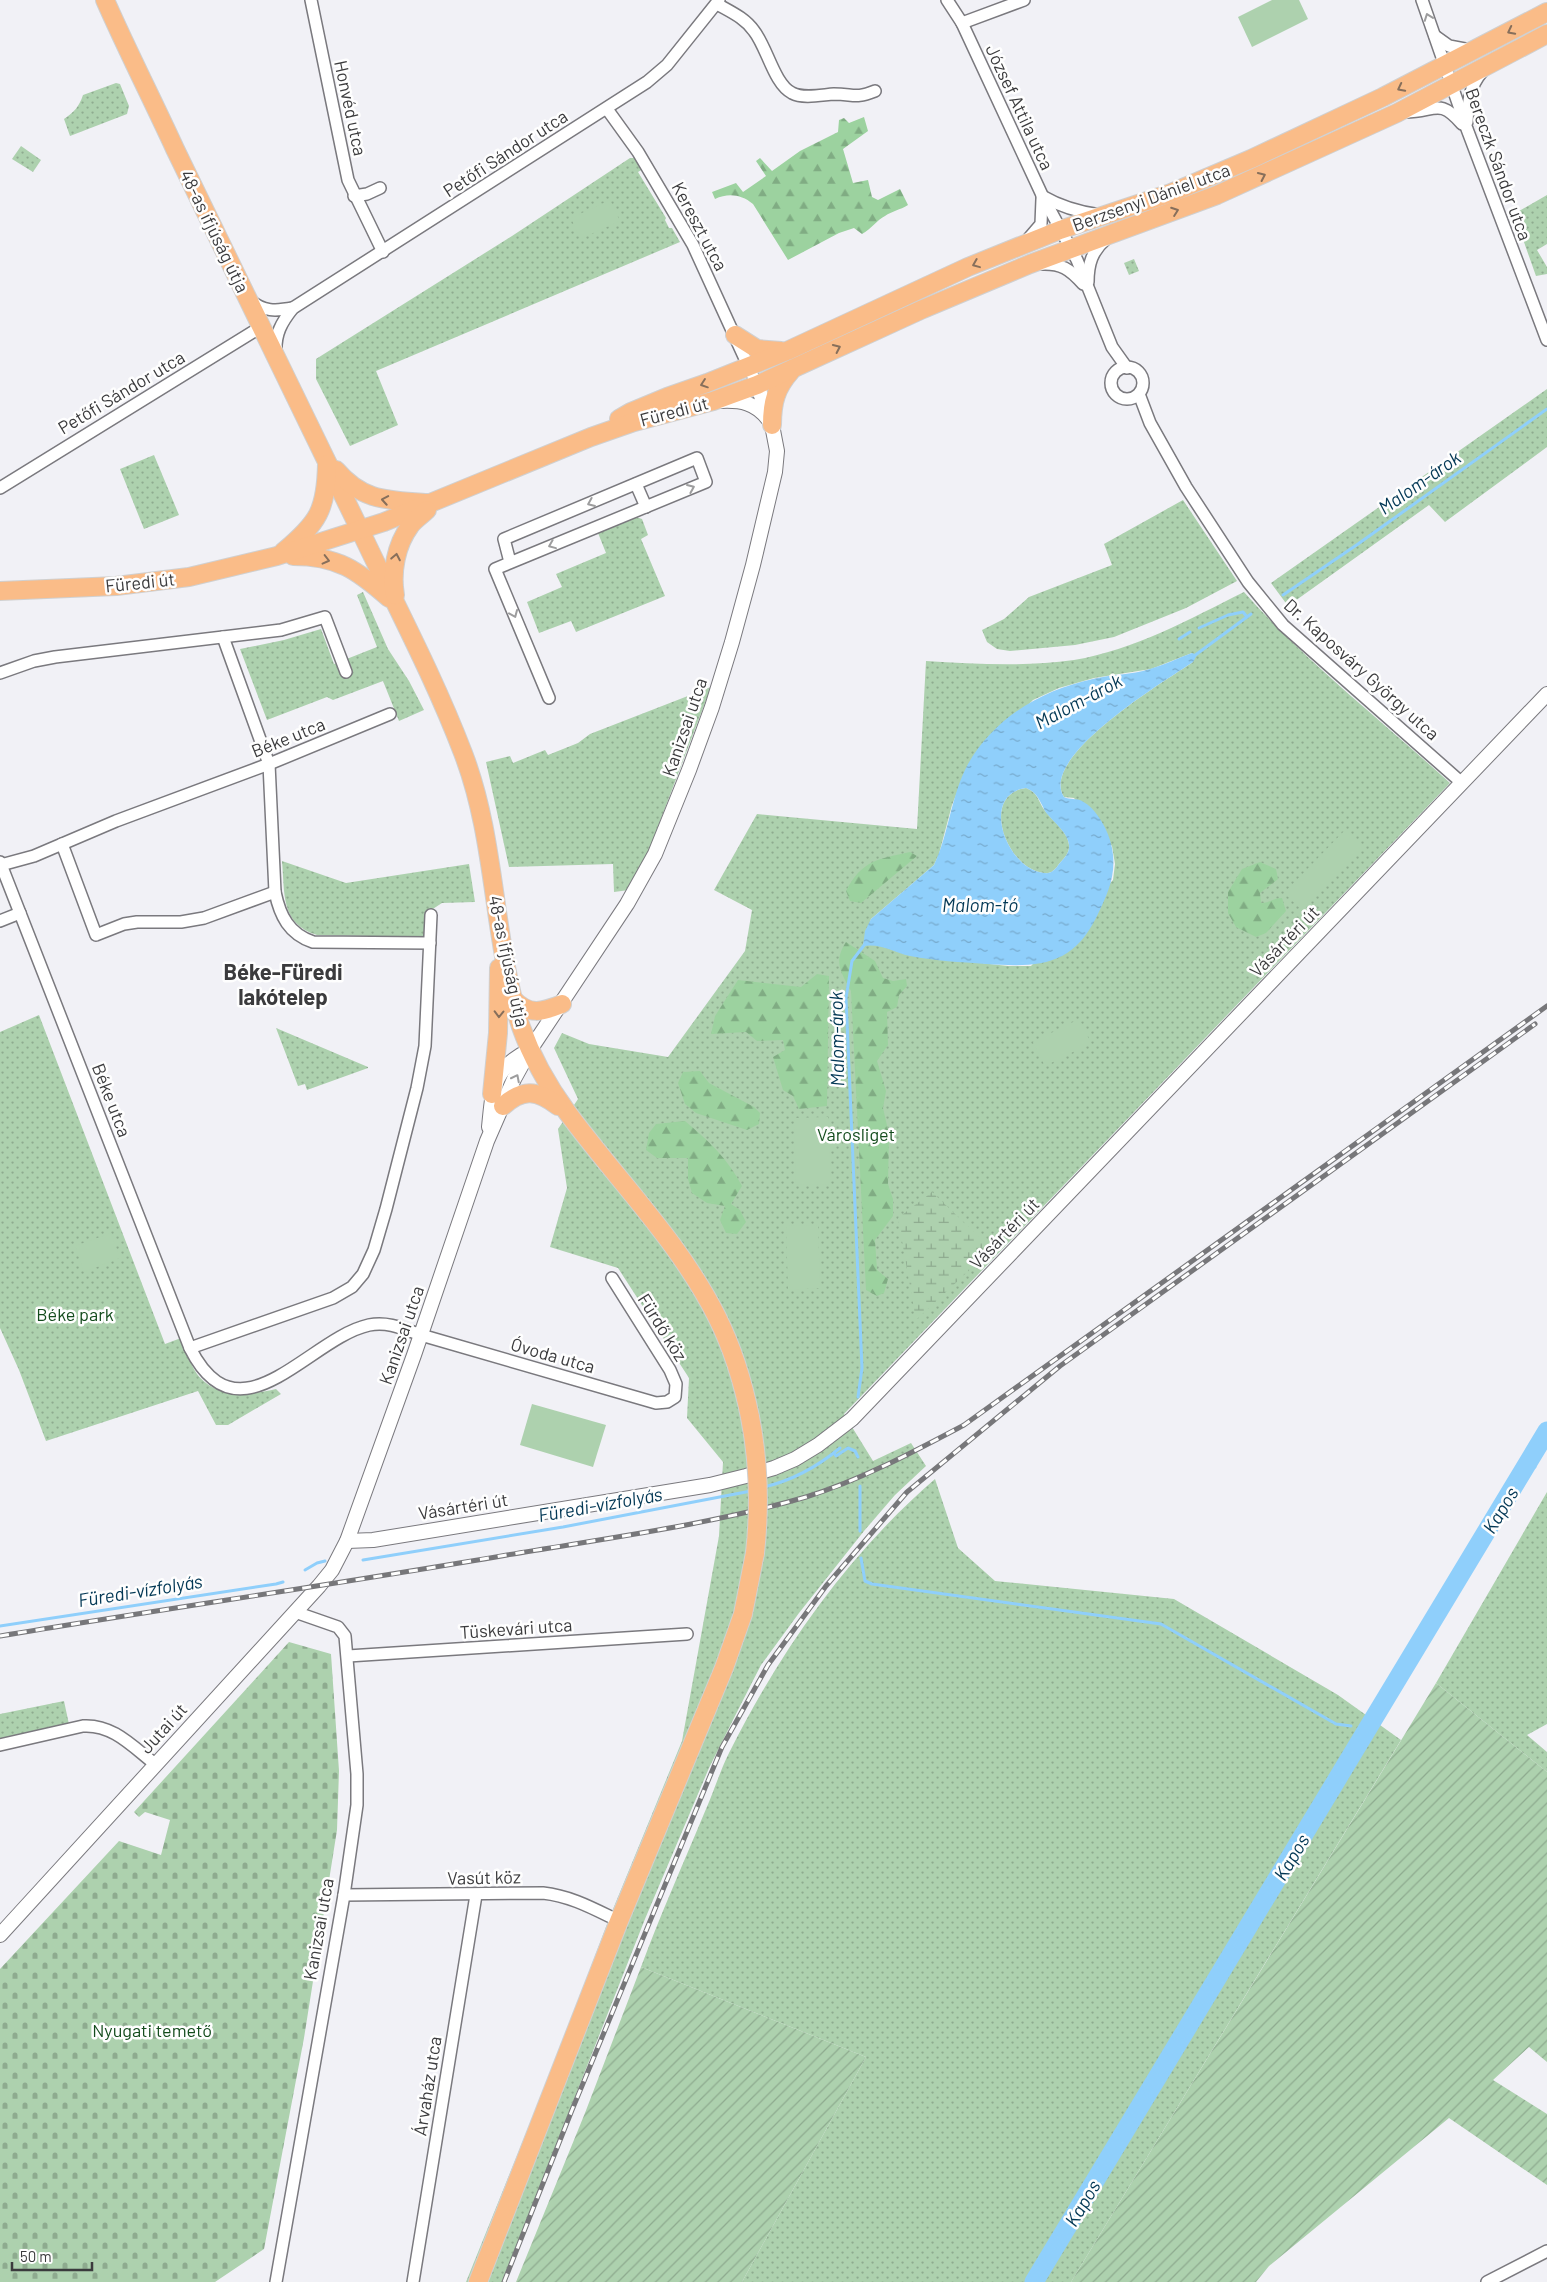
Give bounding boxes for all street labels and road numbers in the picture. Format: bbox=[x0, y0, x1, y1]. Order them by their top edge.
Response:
street label: József Attila utca bbox=[981, 41, 1059, 173]
street label: Honvéd utca bbox=[330, 58, 372, 158]
street label: Bereczk Sándor utca bbox=[1461, 85, 1537, 243]
street label: Petőfi Sándor utca bbox=[439, 105, 571, 201]
street label: Berzsenyi Dániel utca bbox=[1069, 158, 1233, 236]
street label: 48-as ifjúság útja bbox=[176, 166, 254, 296]
street label: Kereszt utca bbox=[667, 178, 733, 274]
street label: Petőfi Sándor utca bbox=[54, 346, 188, 438]
street label: Füredi út bbox=[637, 391, 711, 431]
street label: Füredi út bbox=[104, 567, 176, 597]
street label: Dr. Kaposváry György utca bbox=[1280, 594, 1444, 744]
street label: Kanizsai utca bbox=[657, 675, 711, 779]
street label: Béke utca bbox=[248, 712, 328, 762]
street label: 48-as ifjúság útja bbox=[484, 893, 534, 1029]
street label: Vásártéri út bbox=[1245, 901, 1323, 981]
street label: Béke utca bbox=[88, 1060, 136, 1140]
street label: Vásártéri út bbox=[965, 1193, 1043, 1273]
street label: Kanizsai utca bbox=[374, 1283, 428, 1387]
street label: Fürdő köz bbox=[634, 1289, 692, 1365]
street label: Óvoda utca bbox=[508, 1333, 598, 1377]
street label: Vásártéri út bbox=[417, 1488, 509, 1524]
street label: Tüskevári utca bbox=[459, 1613, 573, 1643]
street label: Jutai út bbox=[135, 1698, 191, 1758]
street label: Vasút köz bbox=[447, 1865, 521, 1889]
street label: Kanizsai utca bbox=[298, 1876, 338, 1982]
street label: Árvaház utca bbox=[408, 2035, 446, 2137]

